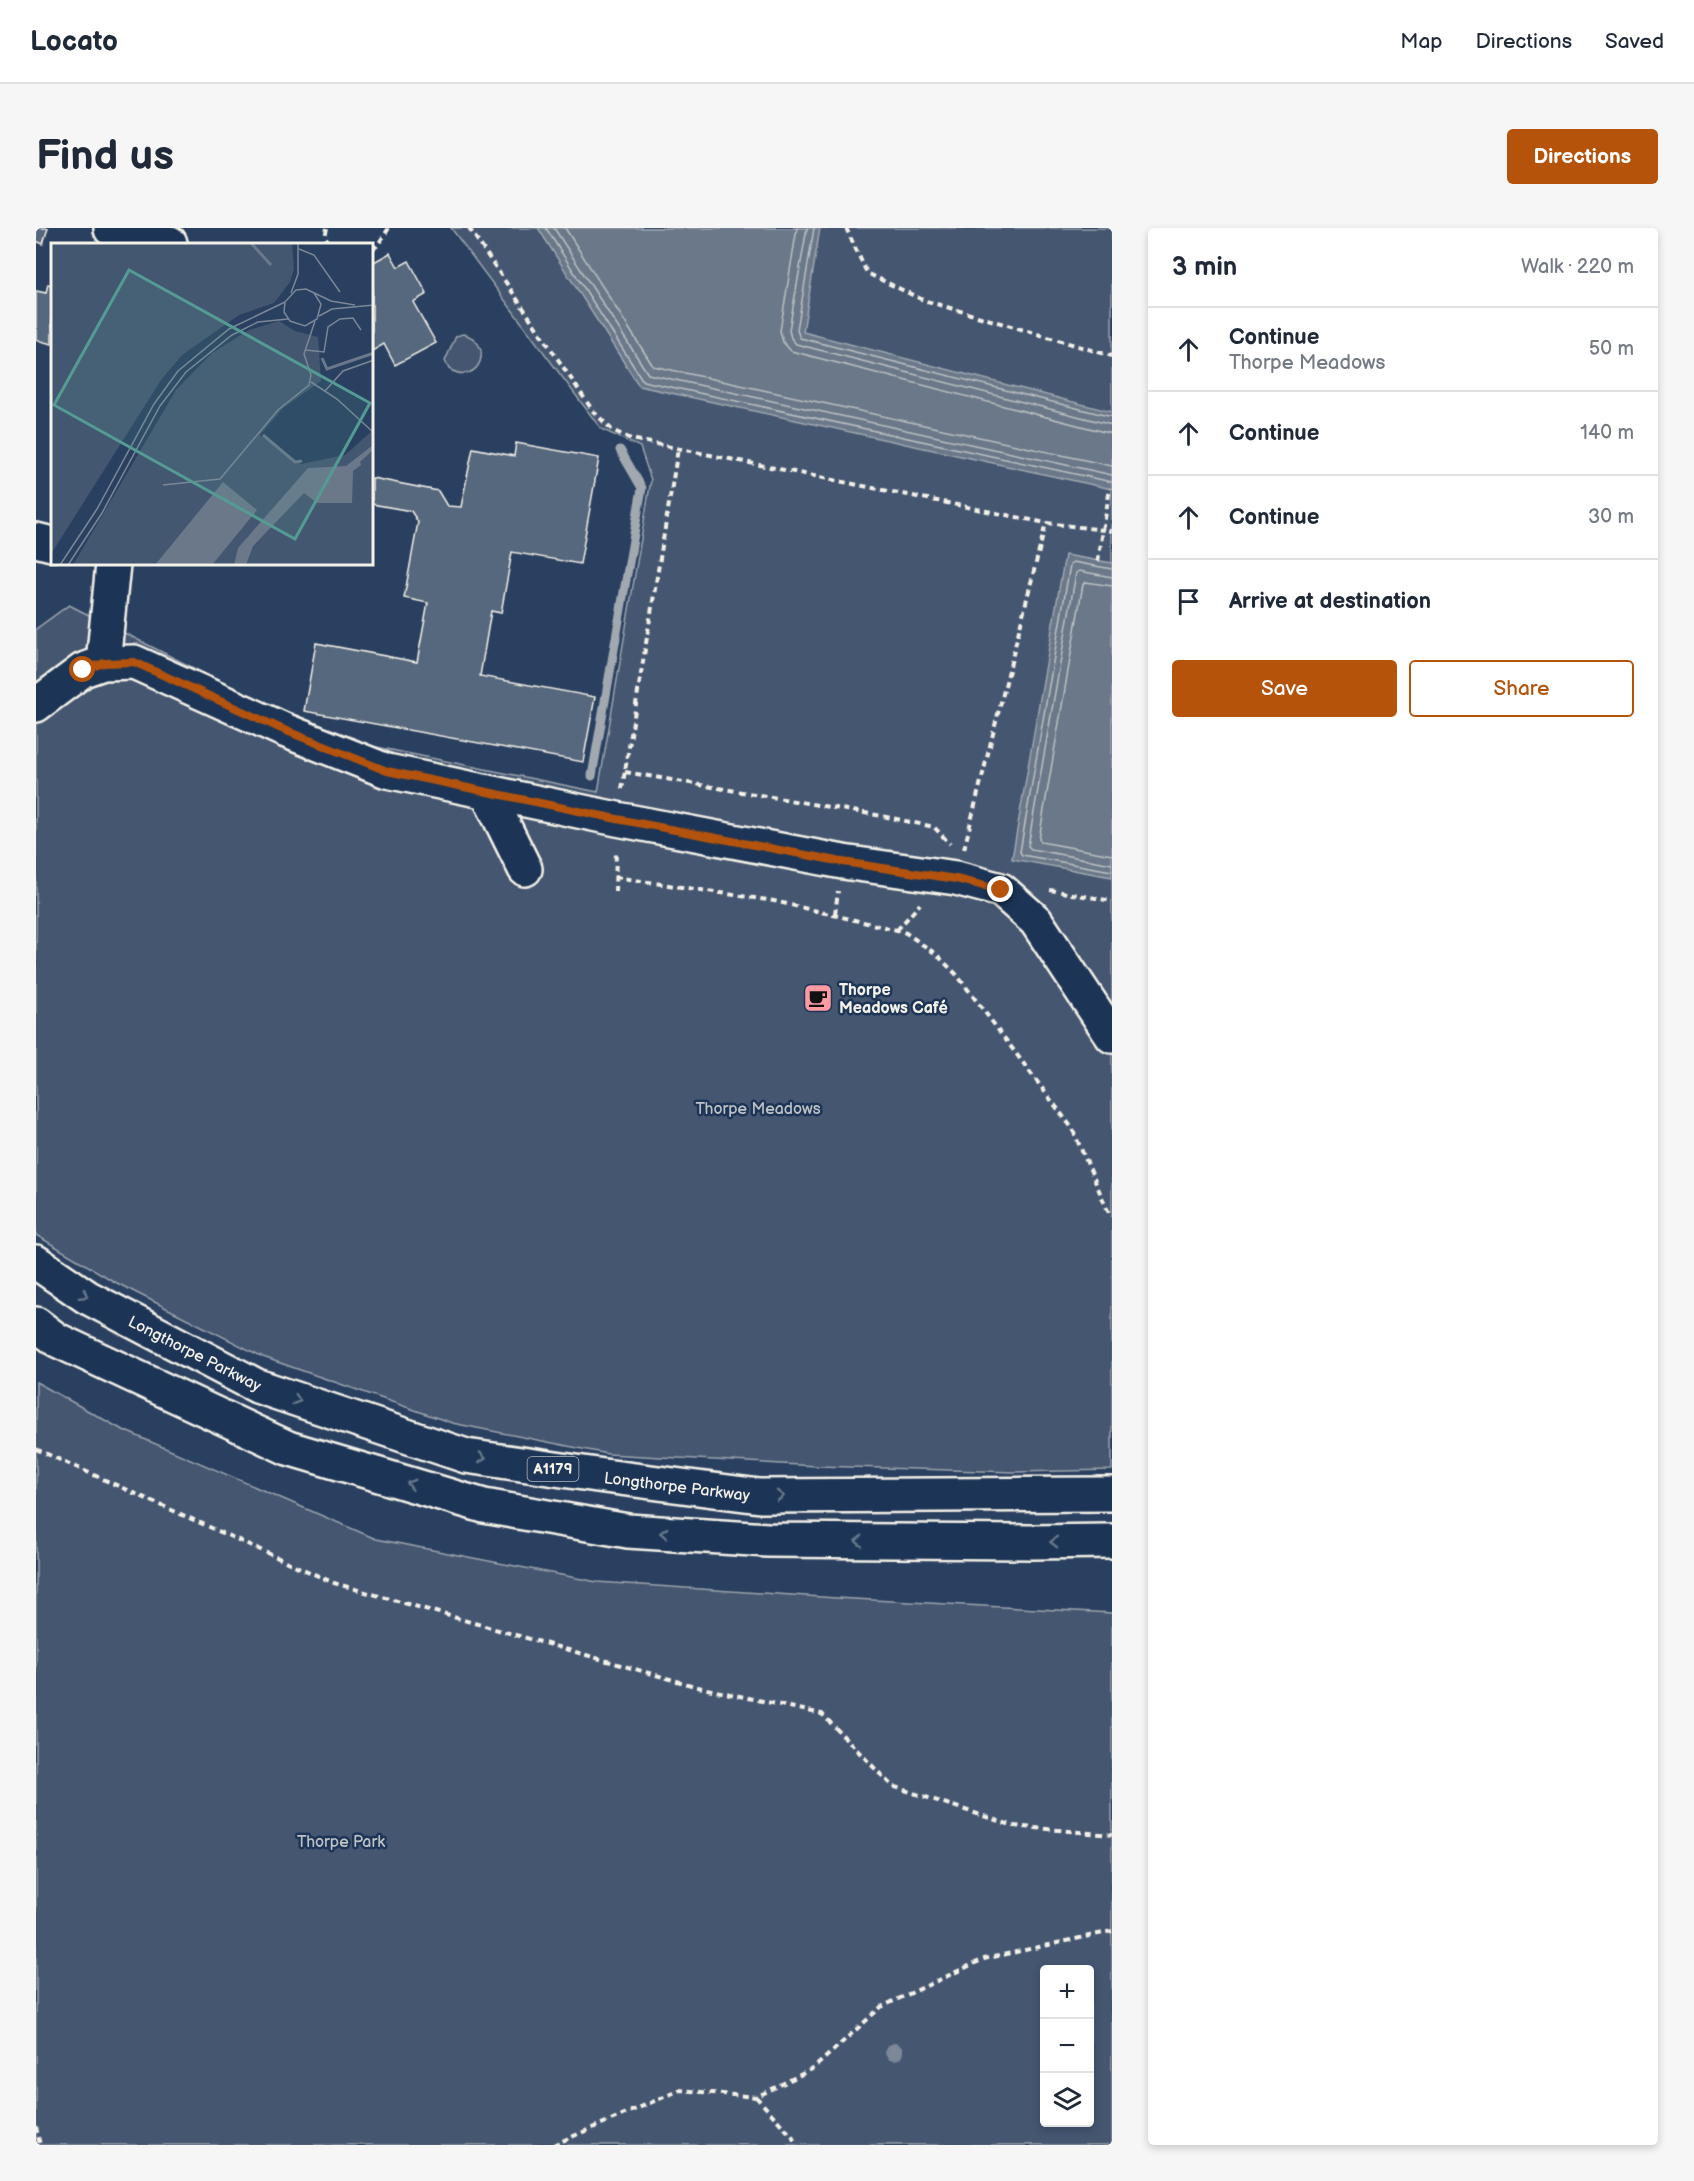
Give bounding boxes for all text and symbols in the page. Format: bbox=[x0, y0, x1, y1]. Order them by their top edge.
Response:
text: Locato bbox=[30, 25, 118, 58]
text: Map bbox=[1400, 29, 1443, 54]
text: Directions bbox=[1476, 29, 1572, 54]
text: Saved bbox=[1605, 29, 1664, 54]
button: Directions bbox=[1507, 129, 1658, 184]
text: Find us bbox=[36, 131, 174, 182]
inset map bbox=[51, 243, 374, 566]
text: 3 min bbox=[1172, 252, 1237, 283]
text: Walk · 220 m bbox=[1521, 255, 1634, 279]
text: Continue bbox=[1229, 324, 1319, 351]
icon: ahead bbox=[1172, 333, 1205, 366]
text: 50 m bbox=[1589, 337, 1634, 361]
text: Thorpe Meadows bbox=[1229, 351, 1385, 375]
icon: ahead bbox=[1172, 417, 1205, 450]
text: Continue bbox=[1229, 420, 1319, 447]
text: 140 m bbox=[1580, 421, 1634, 445]
icon: ahead bbox=[1172, 501, 1205, 534]
text: Continue bbox=[1229, 504, 1319, 531]
text: 30 m bbox=[1588, 505, 1634, 529]
icon: arrive bbox=[1172, 585, 1205, 618]
text: Arrive at destination bbox=[1229, 588, 1431, 615]
route start bbox=[69, 656, 95, 682]
button: Save bbox=[1172, 660, 1397, 717]
button: Share bbox=[1409, 660, 1634, 717]
route end bbox=[987, 876, 1013, 902]
place label: Thorpe Meadows Café bbox=[839, 981, 948, 1018]
cafe icon: Thorpe Meadows Café bbox=[802, 982, 834, 1014]
park label: Thorpe Meadows bbox=[695, 1100, 821, 1119]
one-way arrow bbox=[78, 1288, 89, 1299]
street label: Longthorpe Parkway bbox=[125, 1313, 265, 1396]
one-way arrow bbox=[291, 1392, 302, 1405]
one-way arrow bbox=[477, 1451, 487, 1464]
road number: A1179 bbox=[528, 1457, 578, 1481]
street label: Longthorpe Parkway bbox=[603, 1469, 752, 1506]
one-way arrow bbox=[406, 1479, 417, 1491]
one-way arrow bbox=[775, 1490, 784, 1502]
one-way arrow bbox=[659, 1527, 668, 1540]
one-way arrow bbox=[854, 1535, 863, 1547]
one-way arrow bbox=[1049, 1536, 1058, 1548]
park label: Thorpe Park bbox=[297, 1833, 385, 1852]
map controls bbox=[1040, 1965, 1094, 2127]
button: + bbox=[1040, 1965, 1094, 2019]
button: − bbox=[1040, 2019, 1094, 2073]
button: layers bbox=[1040, 2073, 1094, 2127]

